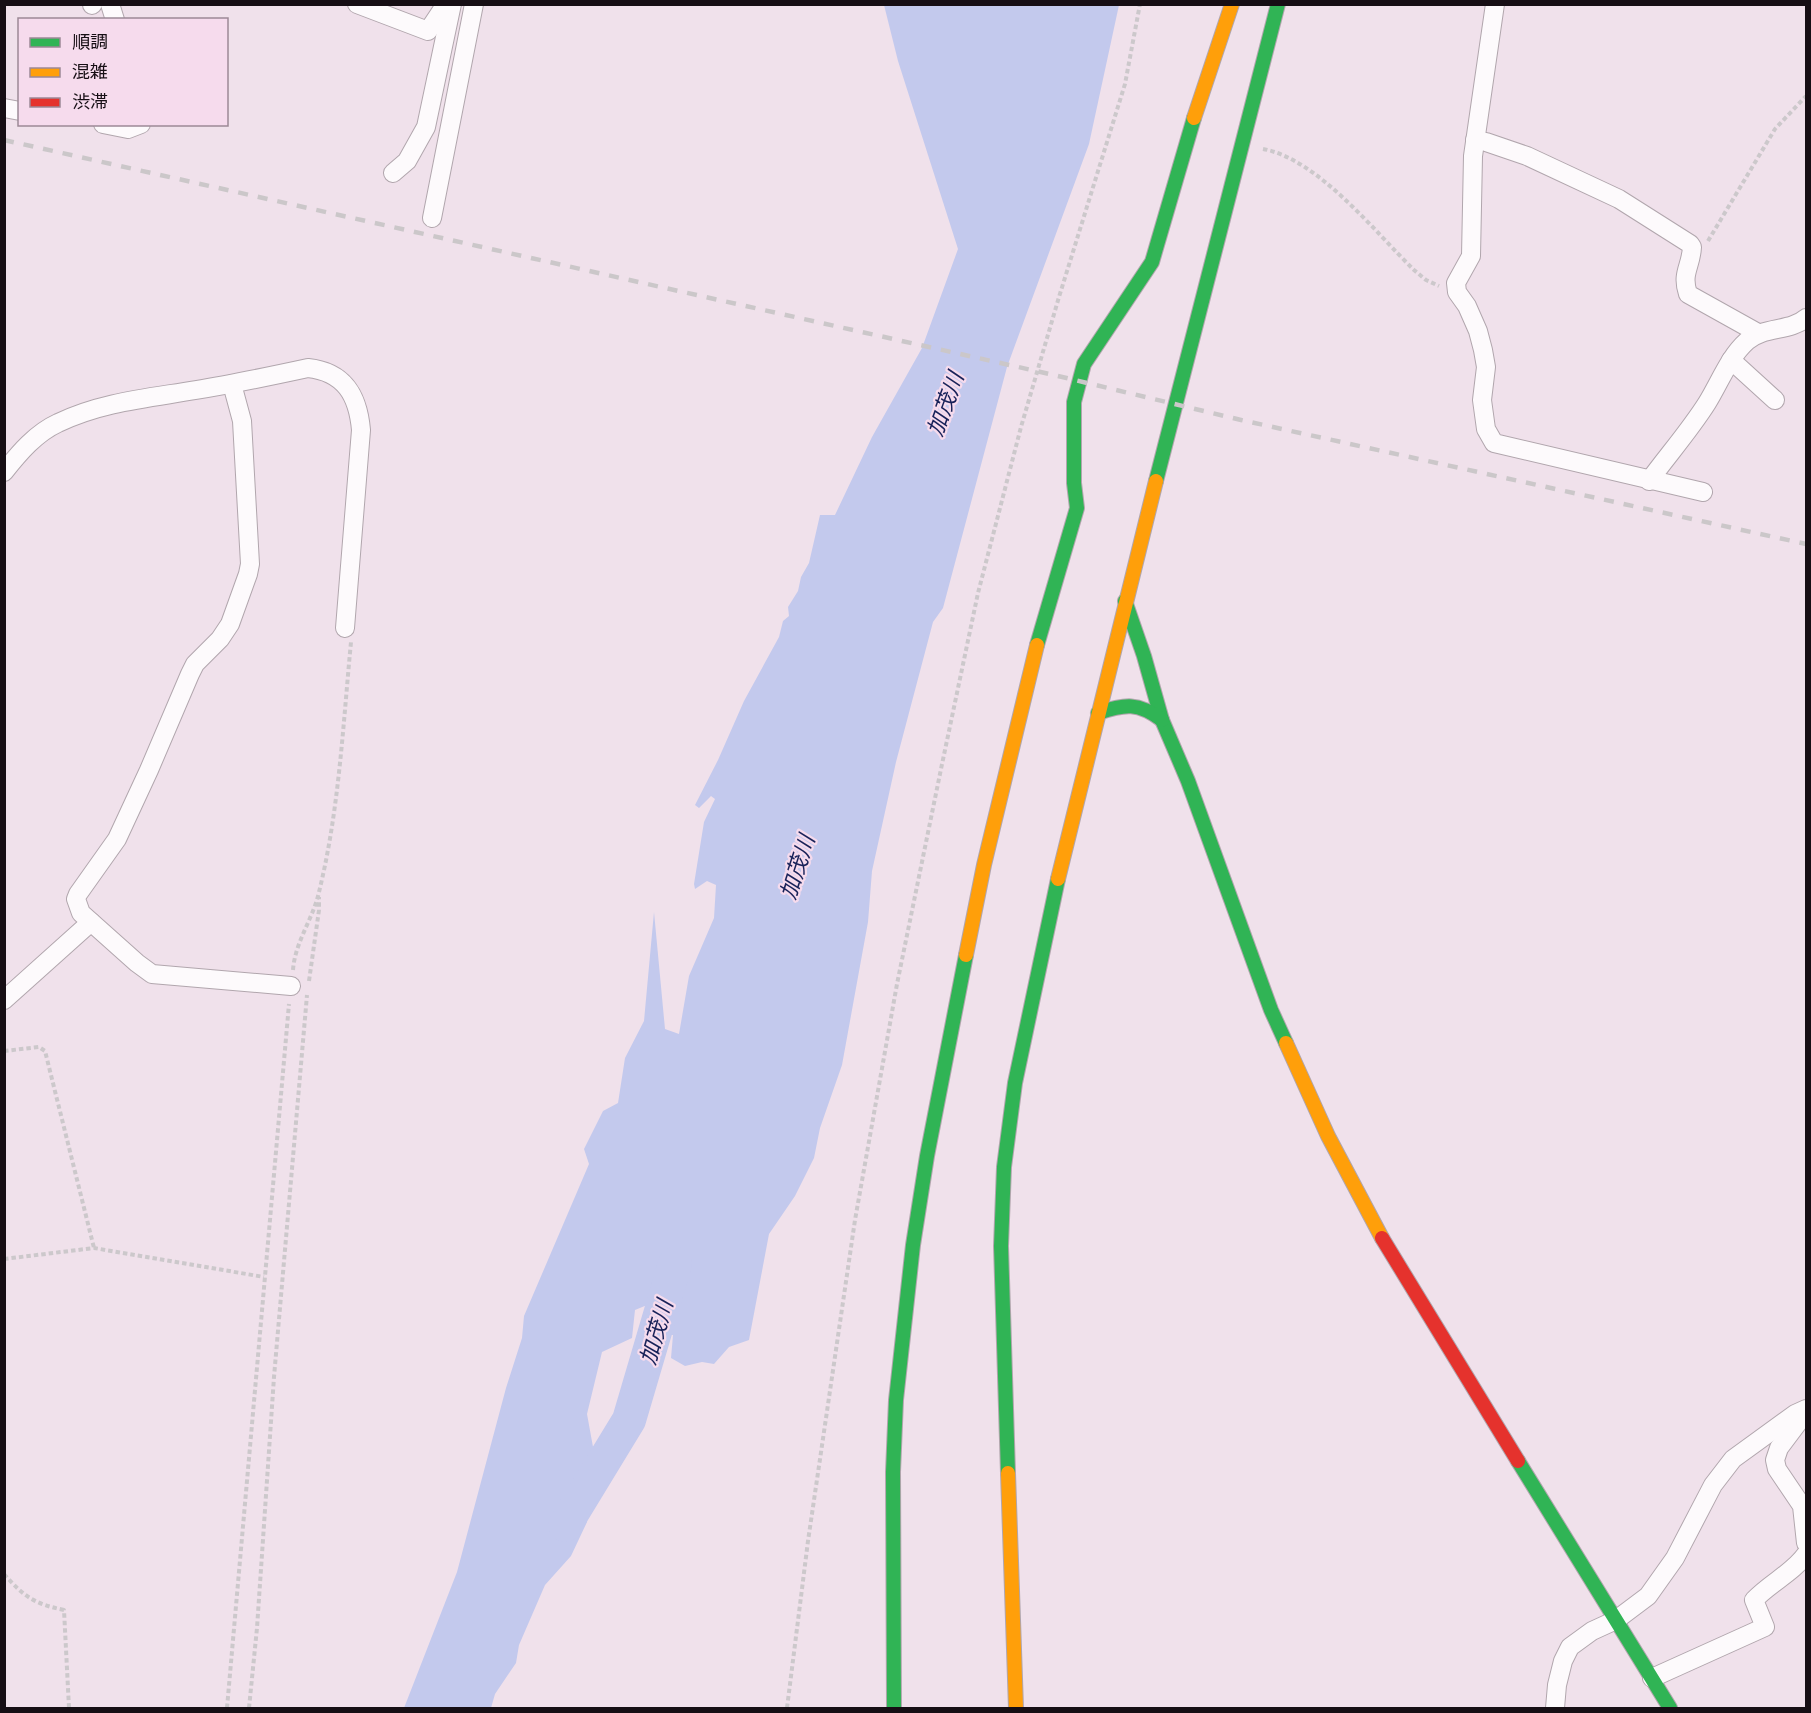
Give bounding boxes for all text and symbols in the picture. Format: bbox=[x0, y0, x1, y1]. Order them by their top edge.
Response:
legend bbox=[18, 18, 228, 126]
text: 順調 bbox=[72, 29, 108, 54]
text: 混雑 bbox=[72, 59, 108, 84]
text: 渋滞 bbox=[72, 89, 108, 114]
water label: 加茂川 bbox=[920, 366, 971, 440]
water label: 加茂川 bbox=[773, 829, 822, 903]
water label: 加茂川 bbox=[632, 1294, 680, 1368]

